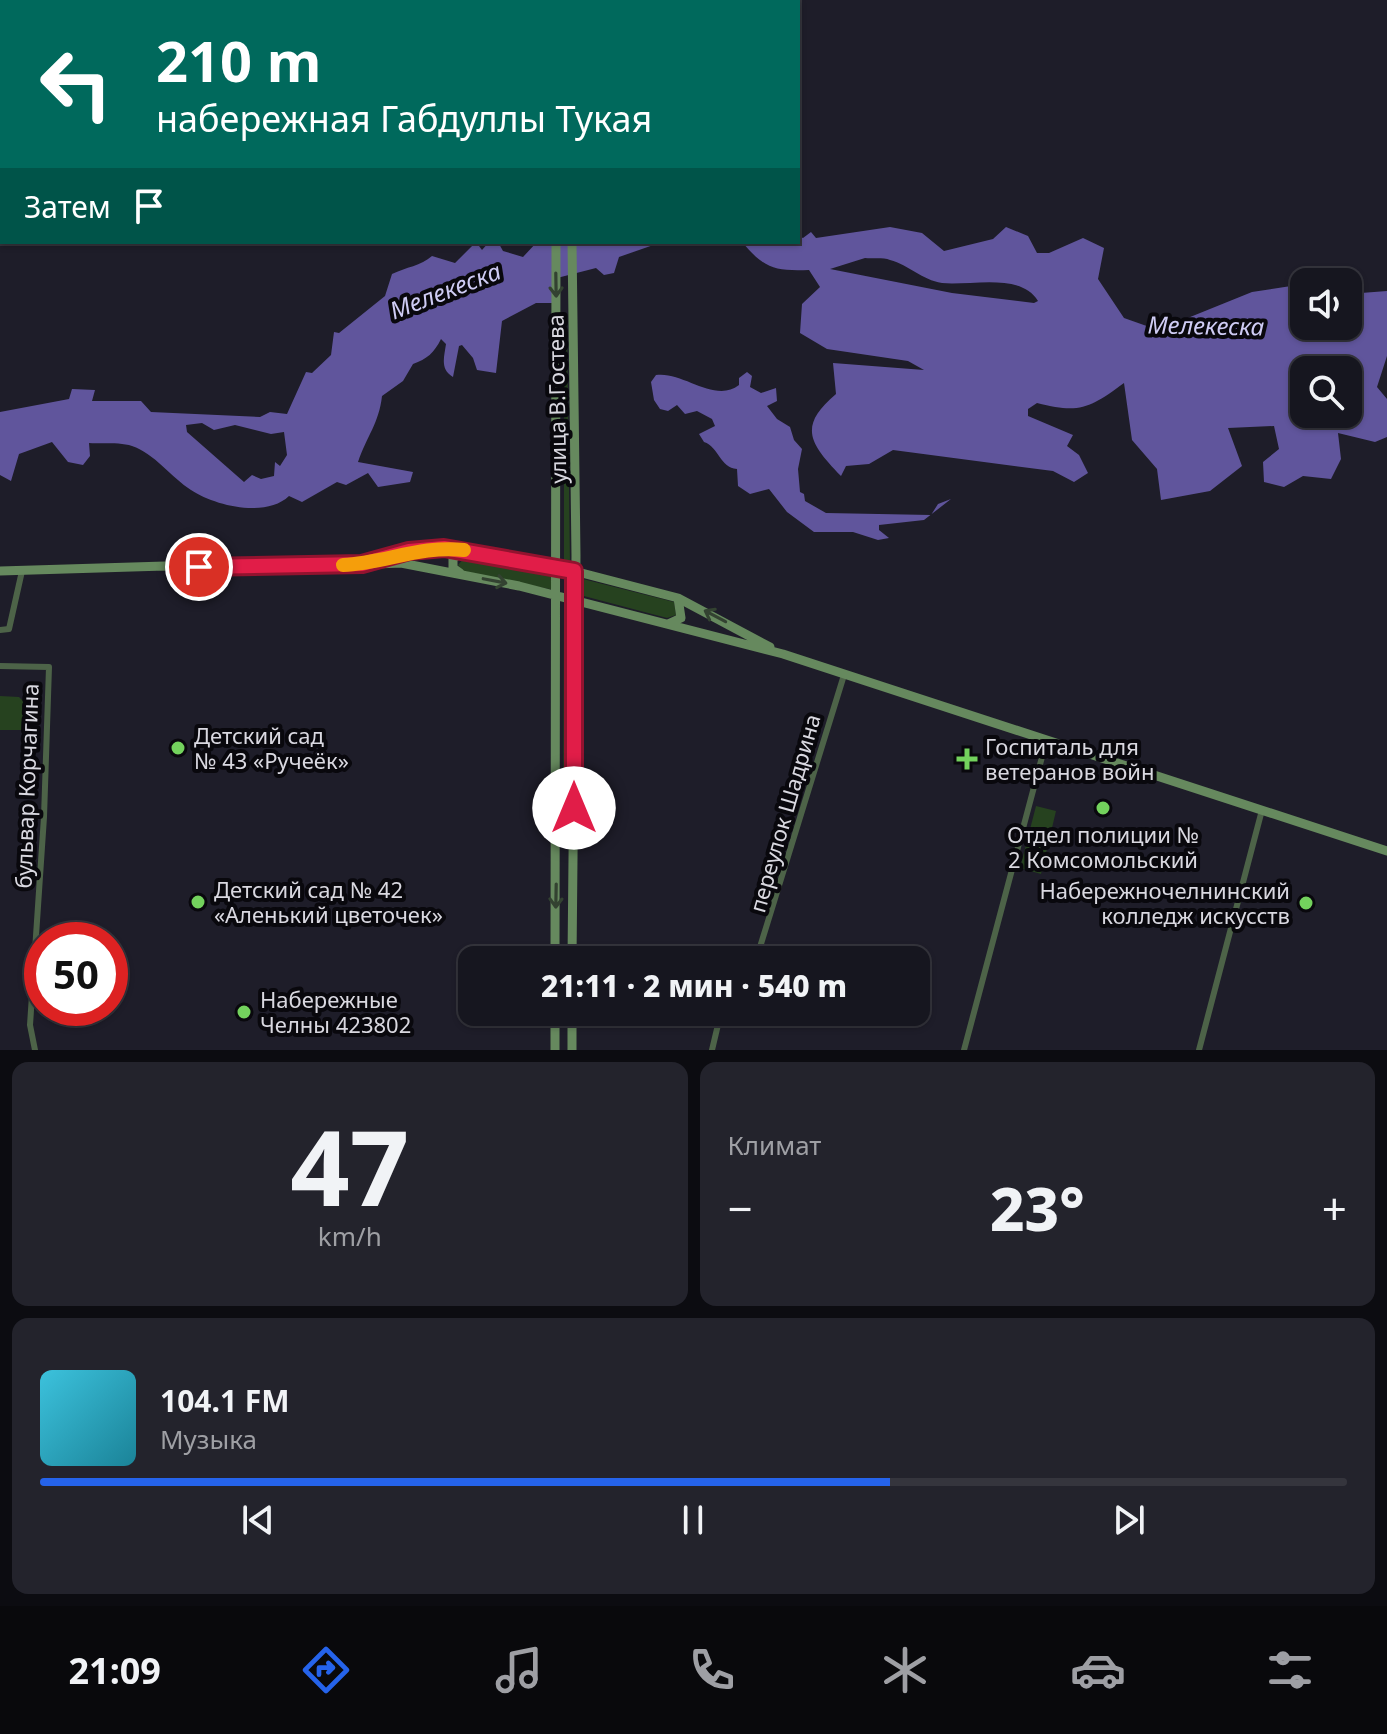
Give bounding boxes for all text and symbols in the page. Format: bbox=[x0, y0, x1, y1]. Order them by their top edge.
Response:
text: 210 m bbox=[156, 22, 321, 98]
icon: left bbox=[24, 32, 128, 136]
text: набережная Габдуллы Тукая bbox=[156, 94, 652, 143]
icon: arrive bbox=[127, 184, 171, 228]
text: Затем bbox=[24, 186, 111, 227]
water label: Мелекеска bbox=[385, 254, 506, 326]
map controls bbox=[1290, 268, 1362, 428]
button: sound bbox=[1290, 268, 1362, 340]
one-way arrow bbox=[549, 271, 564, 298]
water label: Мелекеска bbox=[1147, 307, 1265, 343]
street label: улица В.Гостева bbox=[540, 314, 572, 484]
button: search bbox=[1290, 356, 1362, 428]
pin bbox=[165, 533, 233, 601]
icon: arrive bbox=[177, 545, 221, 589]
one-way arrow bbox=[481, 575, 507, 590]
one-way arrow bbox=[704, 608, 728, 624]
street label: бульвар Корчагина bbox=[7, 683, 45, 889]
street label: переулок Шадрина bbox=[741, 710, 827, 916]
place label: Детский сад № 43 «Ручеёк» bbox=[194, 720, 349, 775]
place label: Госпиталь для ветеранов войн bbox=[985, 731, 1154, 786]
marker: Детский сад № 43 «Ручеёк» bbox=[169, 739, 187, 757]
marker: Госпиталь для ветеранов войн bbox=[956, 748, 978, 770]
position arrow bbox=[532, 766, 616, 850]
marker: Отдел полиции № 2 Комсомольский bbox=[1094, 799, 1112, 817]
place label: Отдел полиции № 2 Комсомольский bbox=[1007, 819, 1199, 874]
place label: Детский сад № 42 «Аленький цветочек» bbox=[214, 874, 443, 929]
place label: Набережночелнинский колледж искусств bbox=[1040, 875, 1290, 930]
one-way arrow bbox=[548, 882, 564, 909]
marker: Детский сад № 42 «Аленький цветочек» bbox=[189, 893, 207, 911]
marker: Набережночелнинский колледж искусств bbox=[1297, 894, 1315, 912]
speed limit sign: 50 bbox=[24, 922, 128, 1026]
text: 21:11 · 2 мин · 540 m bbox=[541, 965, 847, 1006]
place label: Набережные Челны 423802 bbox=[260, 984, 411, 1039]
marker: Набережные Челны 423802 bbox=[235, 1003, 253, 1021]
text: 47 bbox=[290, 1095, 409, 1236]
text: Климат bbox=[728, 1127, 821, 1163]
text: 23° bbox=[990, 1167, 1085, 1249]
text: − bbox=[728, 1178, 753, 1238]
text: + bbox=[1322, 1178, 1347, 1238]
text: km/h bbox=[318, 1218, 382, 1254]
text: 104.1 FM bbox=[160, 1380, 290, 1421]
text: Музыка bbox=[160, 1421, 257, 1457]
icon: previous bbox=[236, 1498, 280, 1542]
icon: pause bbox=[671, 1498, 715, 1542]
icon: next bbox=[1107, 1498, 1151, 1542]
icon: directions bbox=[298, 1642, 354, 1698]
icon: music bbox=[491, 1642, 547, 1698]
icon: phone bbox=[684, 1642, 740, 1698]
icon: climate bbox=[877, 1642, 933, 1698]
icon: car bbox=[1070, 1642, 1126, 1698]
icon: filters bbox=[1262, 1642, 1318, 1698]
text: 21:09 bbox=[68, 1646, 161, 1695]

